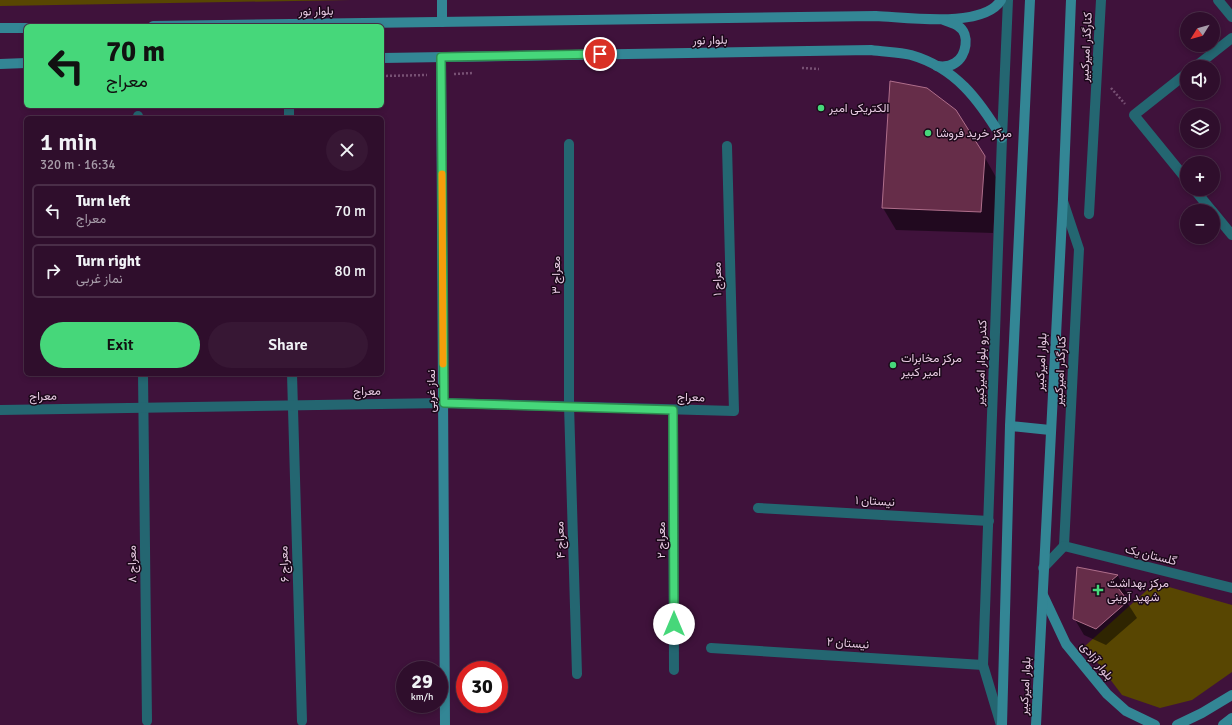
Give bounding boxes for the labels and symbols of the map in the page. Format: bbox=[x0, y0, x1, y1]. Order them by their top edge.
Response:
street label: بلوار نور bbox=[297, 4, 334, 19]
street label: کنارگذر امیرکبیر bbox=[1077, 12, 1096, 84]
north arrow bbox=[1180, 12, 1220, 52]
street label: بلوار نور bbox=[691, 33, 728, 48]
pin bbox=[583, 37, 617, 71]
place label: الکتریکی امیر bbox=[828, 101, 889, 116]
marker: الکتریکی امیر bbox=[816, 103, 826, 113]
place label: مرکز خرید فروشا bbox=[936, 126, 1012, 141]
marker: مرکز خرید فروشا bbox=[923, 128, 933, 138]
street label: معراج ۳ bbox=[549, 256, 565, 294]
street label: معراج ۱ bbox=[710, 262, 726, 296]
street label: کندرو بلوار امیرکبیر bbox=[972, 320, 990, 407]
street label: بلوار امیرکبیر bbox=[1032, 332, 1051, 393]
street label: کنارگذر امیرکبیر bbox=[1051, 336, 1070, 408]
place label: مرکز مخابرات امیر کبیر bbox=[900, 351, 962, 380]
marker: مرکز مخابرات امیر کبیر bbox=[888, 360, 898, 370]
street label: نماز غربی bbox=[424, 369, 439, 413]
street label: معراج bbox=[353, 384, 381, 400]
street label: معراج bbox=[29, 389, 57, 405]
street label: معراج bbox=[677, 390, 705, 406]
street label: نیستان ۱ bbox=[855, 493, 895, 510]
street label: معراج ۴ bbox=[552, 521, 570, 559]
street label: معراج ۲ bbox=[654, 522, 670, 558]
street label: گلستان یک bbox=[1123, 542, 1178, 569]
street label: معراج ۸ bbox=[125, 545, 141, 583]
street label: معراج ۶ bbox=[276, 546, 294, 582]
place label: مرکز بهداشت شهید آوینی bbox=[1107, 576, 1169, 605]
marker: مرکز بهداشت شهید آوینی bbox=[1092, 584, 1104, 596]
position arrow bbox=[653, 603, 695, 645]
street label: نیستان ۲ bbox=[826, 635, 870, 652]
street label: بلوار آزادی bbox=[1077, 639, 1117, 684]
street label: بلوار امیرکبیر bbox=[1016, 656, 1035, 717]
speed limit sign: 30 bbox=[456, 661, 508, 713]

